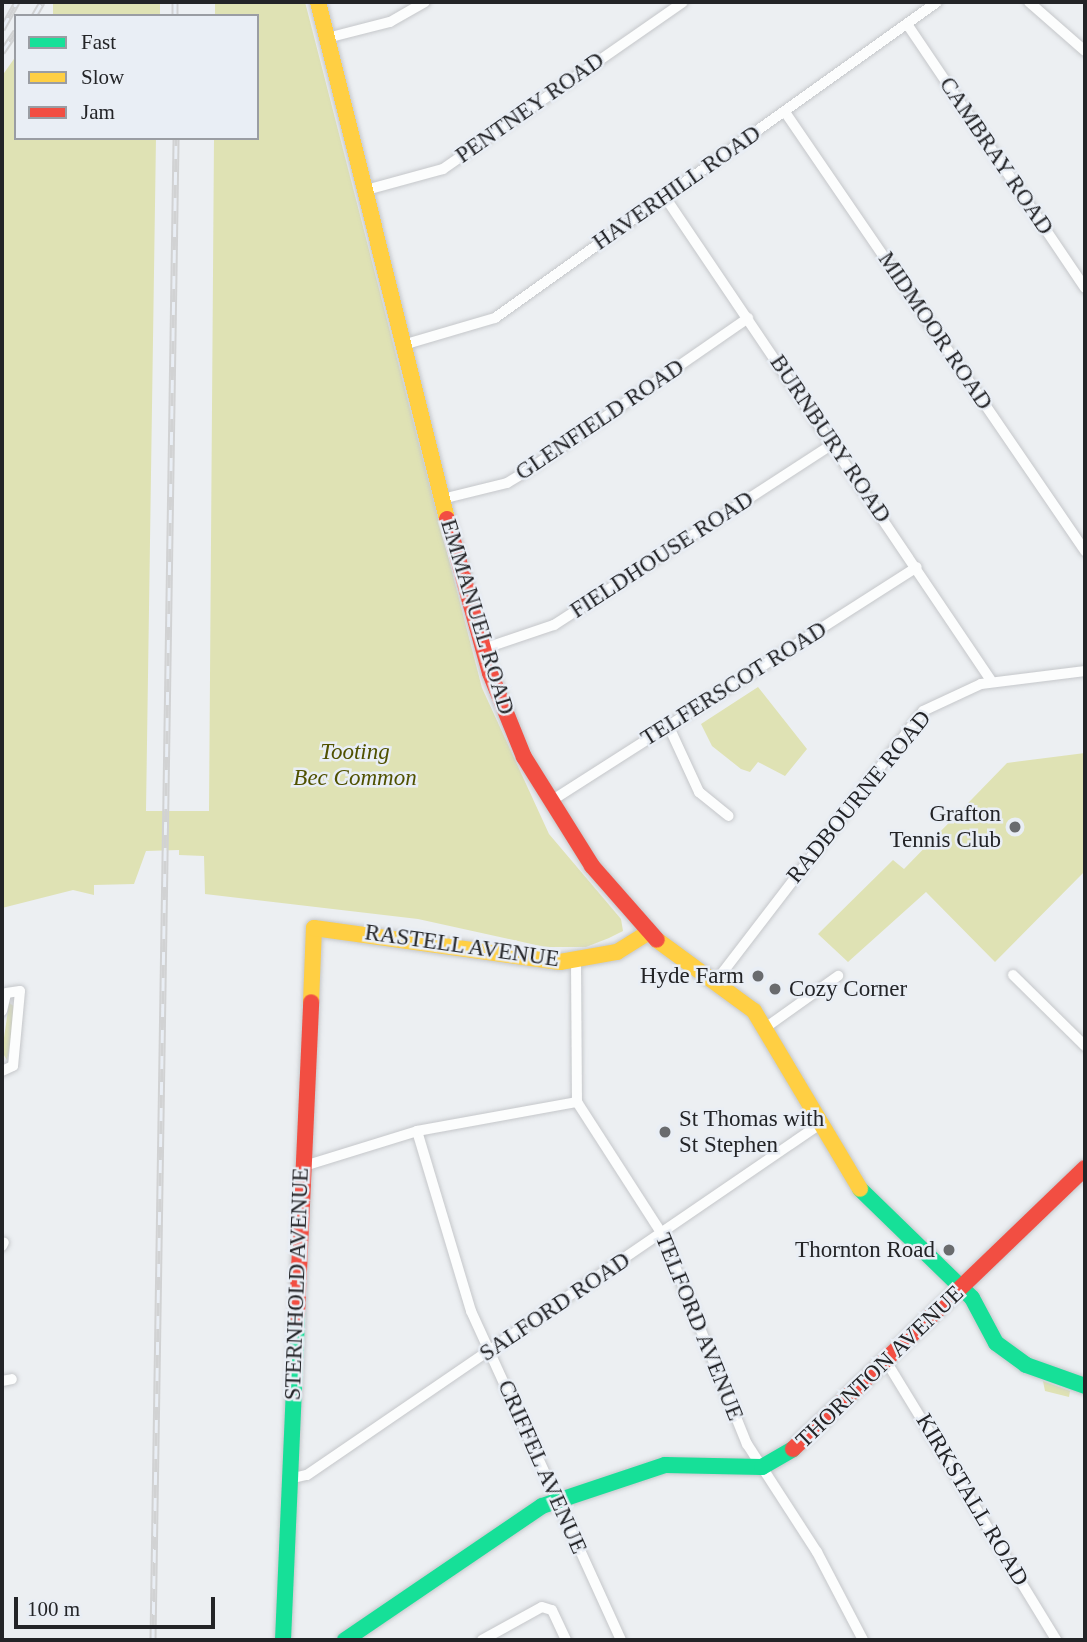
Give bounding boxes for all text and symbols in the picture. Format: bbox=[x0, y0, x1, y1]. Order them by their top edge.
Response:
legend bbox=[14, 14, 259, 140]
text: Fast bbox=[81, 30, 116, 54]
street label: PENTNEY ROAD bbox=[450, 46, 610, 170]
text: Slow bbox=[81, 65, 124, 89]
street label: CAMBRAY ROAD bbox=[933, 72, 1059, 240]
text: Jam bbox=[81, 100, 115, 124]
street label: HAVERHILL ROAD bbox=[587, 119, 767, 257]
street label: MIDMOOR ROAD bbox=[872, 247, 998, 415]
street label: BURNBURY ROAD bbox=[763, 349, 897, 529]
street label: GLENFIELD ROAD bbox=[510, 353, 690, 487]
street label: FIELDHOUSE ROAD bbox=[565, 485, 759, 625]
street label: EMMANUEL ROAD bbox=[434, 516, 520, 718]
street label: TELFERSCOT ROAD bbox=[636, 616, 832, 752]
street label: RADBOURNE ROAD bbox=[781, 705, 937, 889]
park label: Tooting Bec Common bbox=[293, 738, 417, 792]
place label: Grafton Tennis Club bbox=[890, 800, 1001, 854]
marker: Grafton Tennis Club bbox=[1007, 819, 1023, 835]
street label: RASTELL AVENUE bbox=[362, 919, 562, 973]
place label: Hyde Farm bbox=[640, 962, 744, 990]
marker: Hyde Farm bbox=[750, 968, 766, 984]
place label: Cozy Corner bbox=[789, 975, 907, 1003]
marker: Cozy Corner bbox=[767, 981, 783, 997]
place label: St Thomas with St Stephen bbox=[679, 1105, 825, 1159]
marker: St Thomas with St Stephen bbox=[657, 1124, 673, 1140]
street label: STERNHOLD AVENUE bbox=[279, 1167, 315, 1401]
street label: TELFORD AVENUE bbox=[649, 1229, 749, 1425]
place label: Thornton Road bbox=[795, 1236, 935, 1264]
marker: Thornton Road bbox=[941, 1242, 957, 1258]
street label: SALFORD ROAD bbox=[474, 1246, 636, 1368]
street label: THORNTON AVENUE bbox=[790, 1279, 970, 1455]
street label: CRIFFEL AVENUE bbox=[491, 1375, 593, 1559]
street label: KIRKSTALL ROAD bbox=[909, 1409, 1035, 1591]
scale bar bbox=[18, 1582, 219, 1626]
text: 100 m bbox=[27, 1597, 80, 1621]

